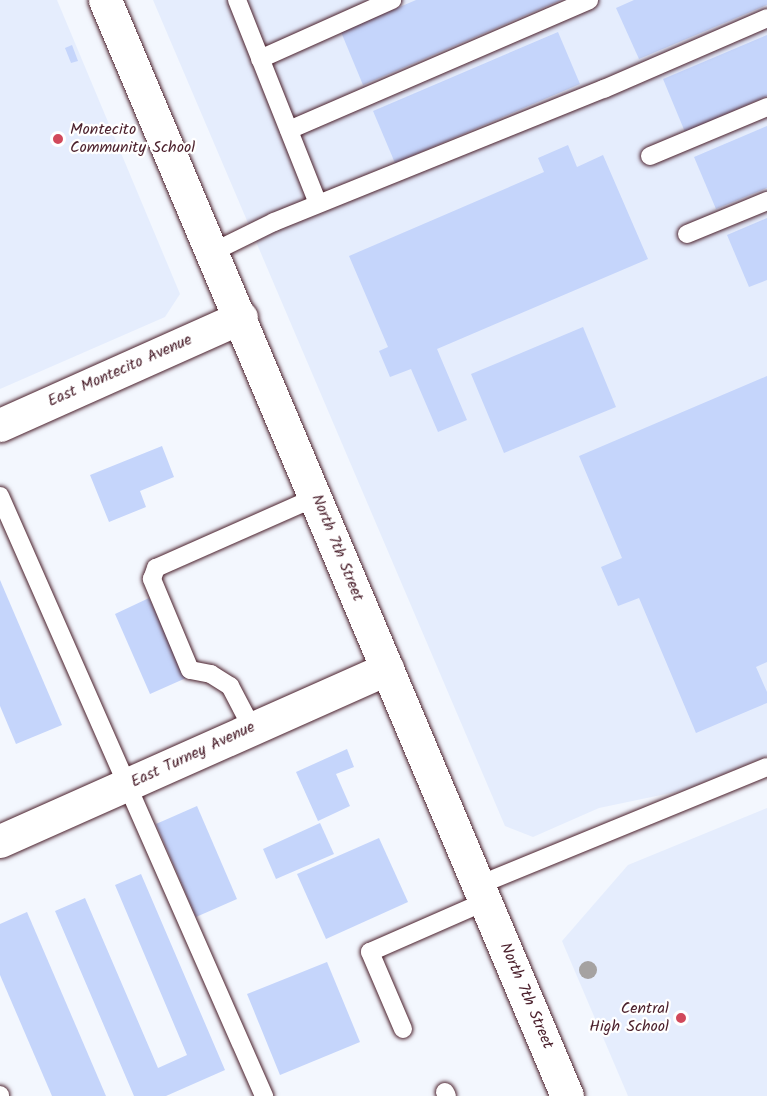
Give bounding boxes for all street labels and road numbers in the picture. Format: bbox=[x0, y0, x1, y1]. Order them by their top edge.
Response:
street label: East Montecito Avenue bbox=[45, 331, 195, 411]
street label: North 7th Street bbox=[307, 492, 367, 604]
street label: East Turney Avenue bbox=[128, 718, 258, 792]
street label: North 7th Street bbox=[495, 940, 557, 1052]

